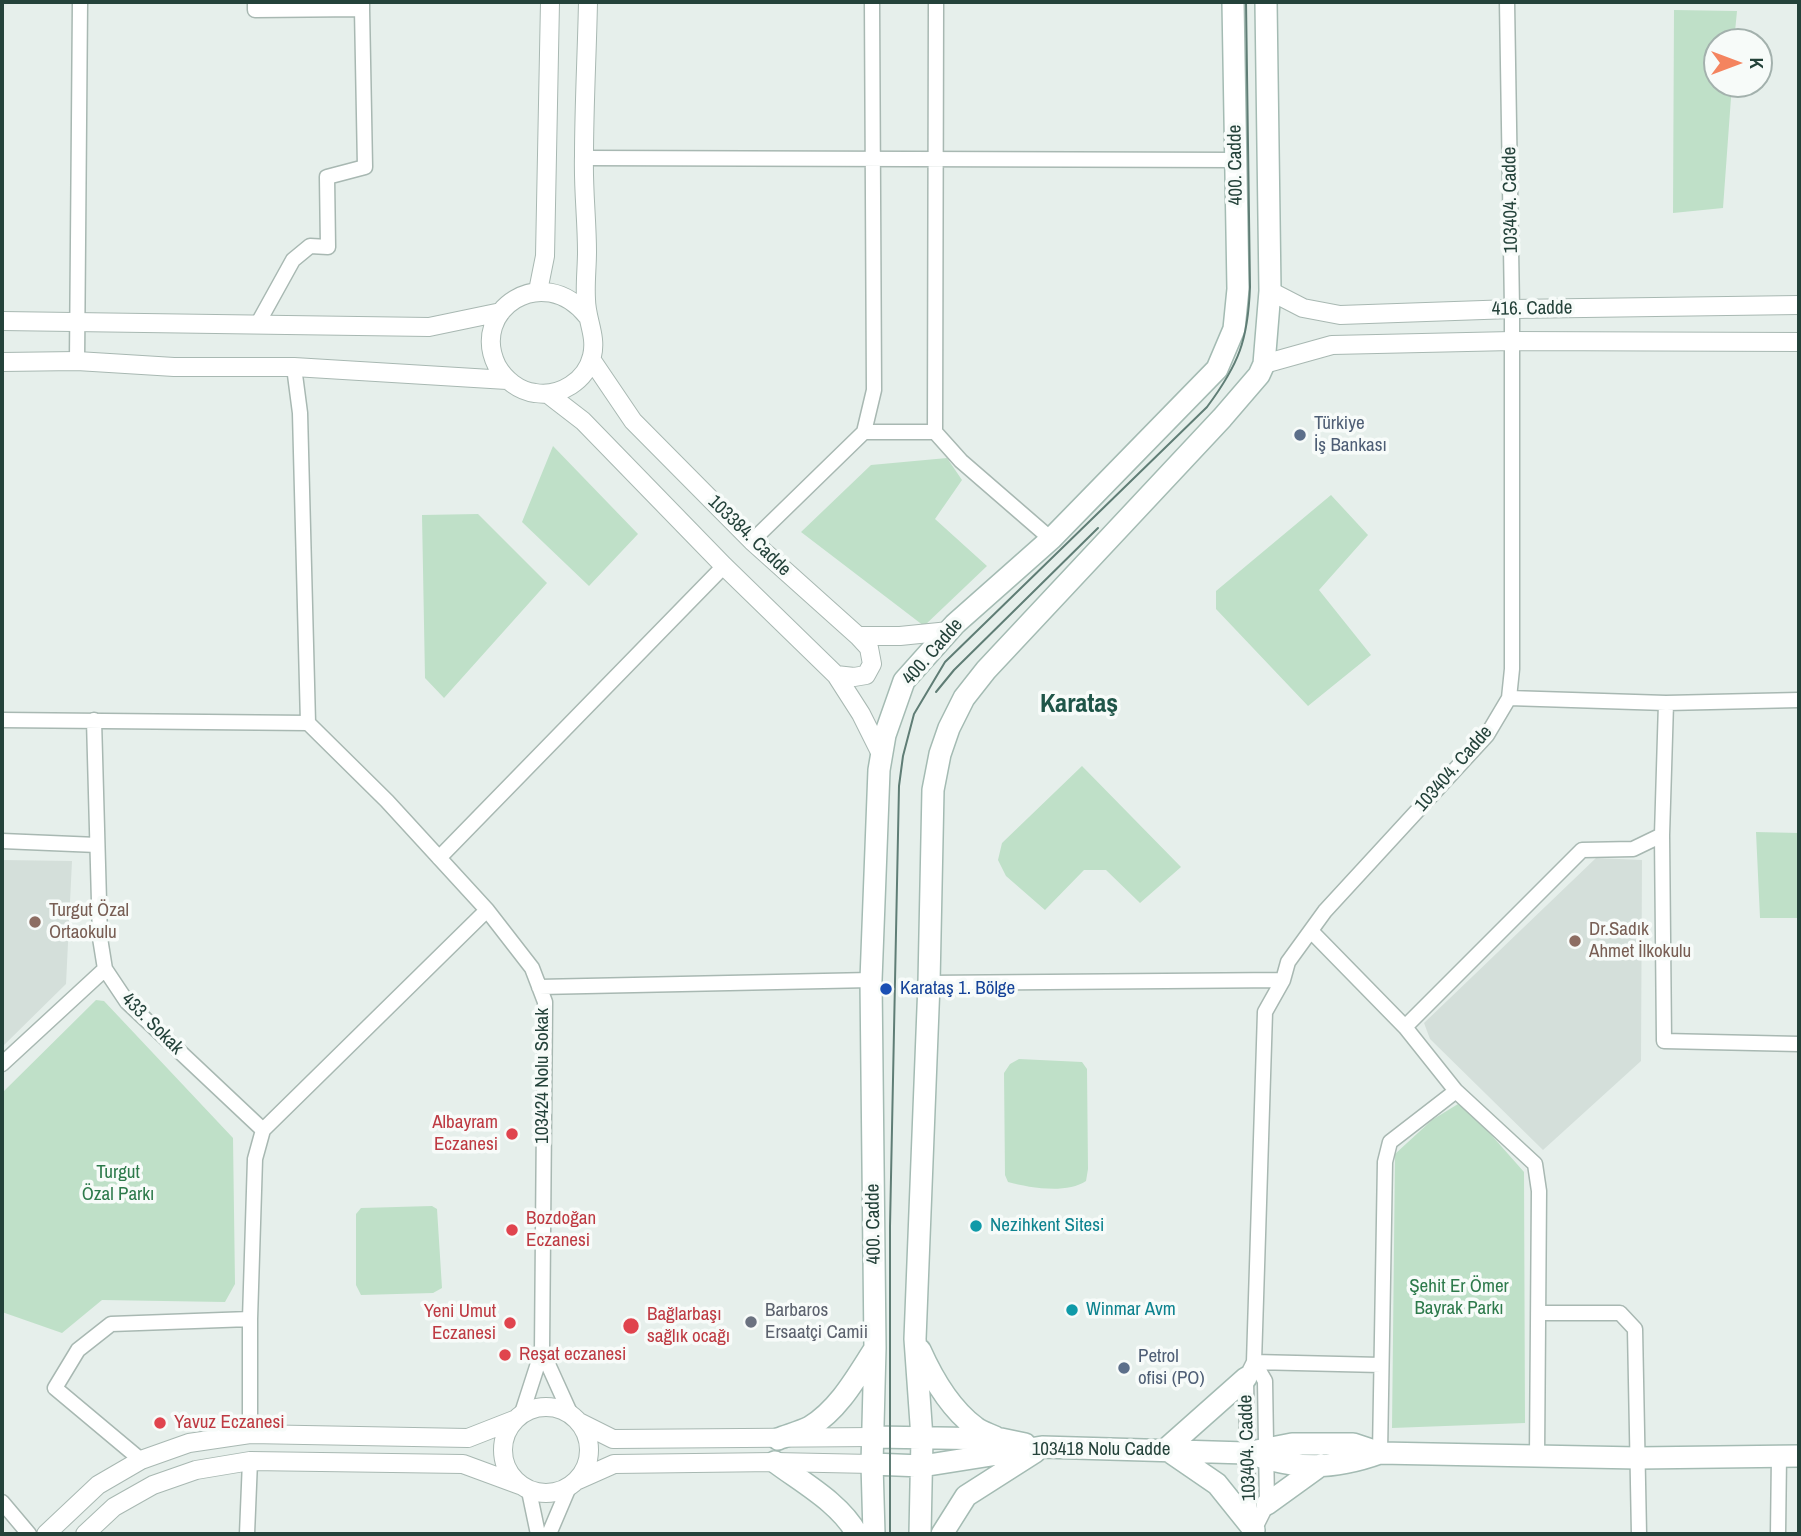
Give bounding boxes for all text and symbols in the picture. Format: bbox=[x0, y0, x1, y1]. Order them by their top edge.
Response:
north arrow bbox=[1703, 28, 1773, 98]
text: K bbox=[1744, 57, 1770, 69]
street label: 400. Cadde bbox=[1224, 125, 1248, 205]
street label: 103404. Cadde bbox=[1499, 147, 1523, 253]
street label: 416. Cadde bbox=[1492, 297, 1572, 321]
place label: Türkiye İş Bankası bbox=[1314, 413, 1387, 457]
marker: Türkiye İş Bankası bbox=[1292, 427, 1308, 443]
street label: 103384. Cadde bbox=[703, 491, 795, 581]
street label: 400. Cadde bbox=[898, 614, 968, 690]
district label: Karataş bbox=[1040, 689, 1118, 721]
street label: 103404. Cadde bbox=[1410, 721, 1498, 817]
place label: Turgut Özal Ortaokulu bbox=[49, 900, 129, 944]
marker: Turgut Özal Ortaokulu bbox=[27, 914, 43, 930]
place label: Dr.Sadık Ahmet İlkokulu bbox=[1589, 919, 1691, 963]
marker: Dr.Sadık Ahmet İlkokulu bbox=[1567, 933, 1583, 949]
place label: Karataş 1. Bölge bbox=[900, 978, 1015, 1000]
marker: Karataş 1. Bölge bbox=[878, 981, 894, 997]
street label: 433. Sokak bbox=[116, 988, 188, 1060]
street label: 103424 Nolu Sokak bbox=[532, 1008, 554, 1144]
place label: Albayram Eczanesi bbox=[432, 1112, 498, 1156]
marker: Albayram Eczanesi bbox=[504, 1126, 520, 1142]
park label: Turgut Özal Parkı bbox=[82, 1162, 154, 1206]
street label: 400. Cadde bbox=[862, 1184, 886, 1264]
place label: Bozdoğan Eczanesi bbox=[526, 1208, 596, 1252]
place label: Nezihkent Sitesi bbox=[990, 1215, 1104, 1237]
marker: Nezihkent Sitesi bbox=[968, 1218, 984, 1234]
marker: Bozdoğan Eczanesi bbox=[504, 1222, 520, 1238]
park label: Şehit Er Ömer Bayrak Parkı bbox=[1409, 1276, 1509, 1320]
place label: Winmar Avm bbox=[1086, 1299, 1176, 1321]
place label: Barbaros Ersaatçi Camii bbox=[765, 1300, 868, 1344]
place label: Yeni Umut Eczanesi bbox=[424, 1301, 496, 1345]
marker: Winmar Avm bbox=[1064, 1302, 1080, 1318]
place label: Bağlarbaşı sağlık ocağı bbox=[647, 1304, 730, 1348]
marker: Barbaros Ersaatçi Camii bbox=[743, 1314, 759, 1330]
marker: Yeni Umut Eczanesi bbox=[502, 1315, 518, 1331]
marker: Bağlarbaşı sağlık ocağı bbox=[621, 1316, 641, 1336]
place label: Reşat eczanesi bbox=[519, 1344, 626, 1366]
place label: Petrol ofisi (PO) bbox=[1138, 1346, 1205, 1390]
marker: Reşat eczanesi bbox=[497, 1347, 513, 1363]
marker: Petrol ofisi (PO) bbox=[1116, 1360, 1132, 1376]
street label: 103404. Cadde bbox=[1235, 1394, 1261, 1502]
place label: Yavuz Eczanesi bbox=[174, 1412, 285, 1434]
marker: Yavuz Eczanesi bbox=[152, 1415, 168, 1431]
street label: 103418 Nolu Cadde bbox=[1032, 1439, 1170, 1461]

